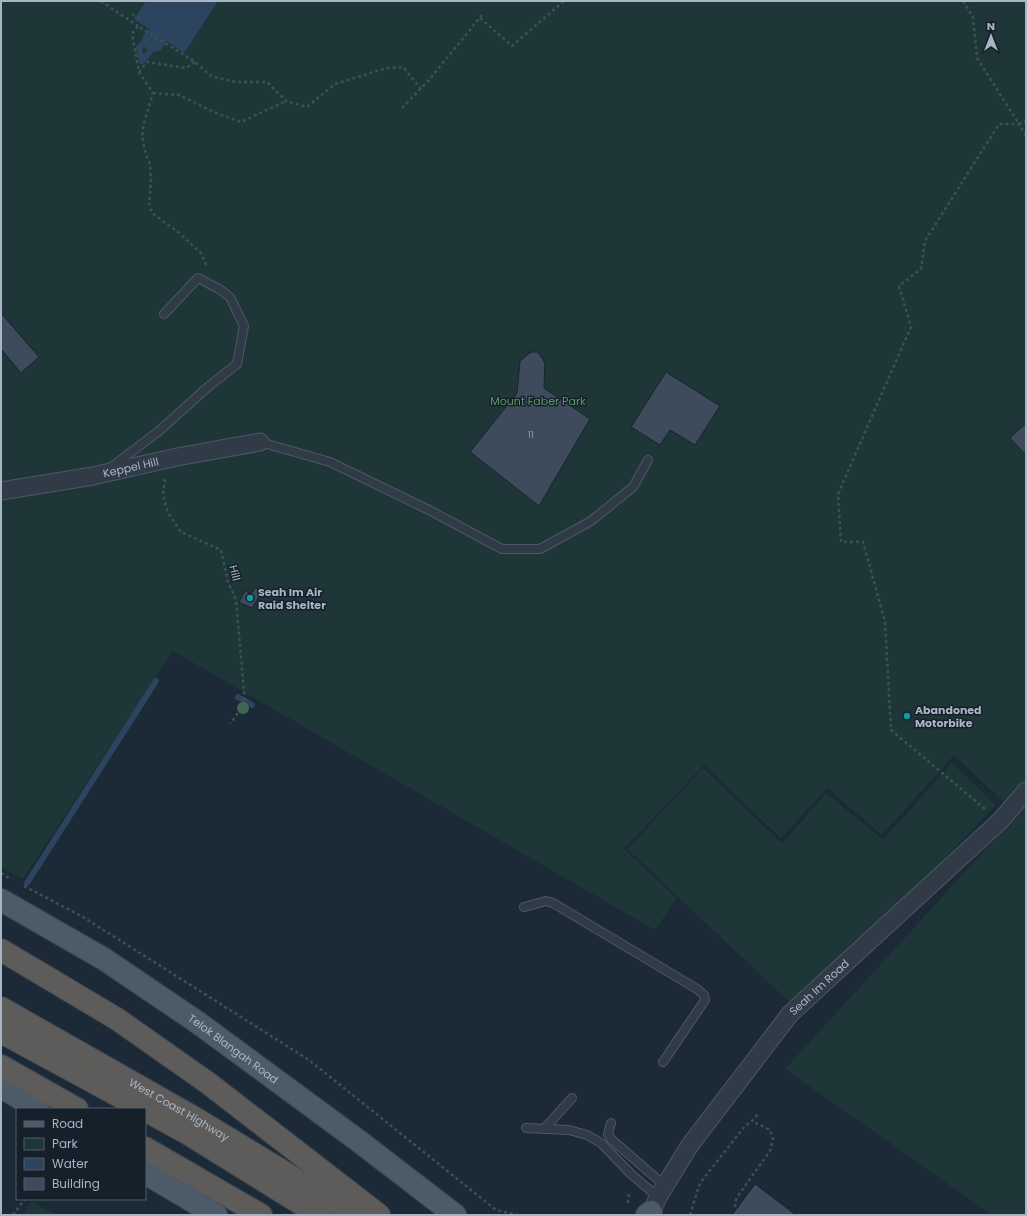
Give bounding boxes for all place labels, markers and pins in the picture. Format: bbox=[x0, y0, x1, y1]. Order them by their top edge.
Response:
place label: Seah Im Air Raid Shelter bbox=[258, 584, 326, 613]
marker: Seah Im Air Raid Shelter bbox=[245, 593, 255, 603]
place label: Abandoned Motorbike bbox=[915, 702, 982, 731]
marker: Abandoned Motorbike bbox=[902, 711, 912, 721]

